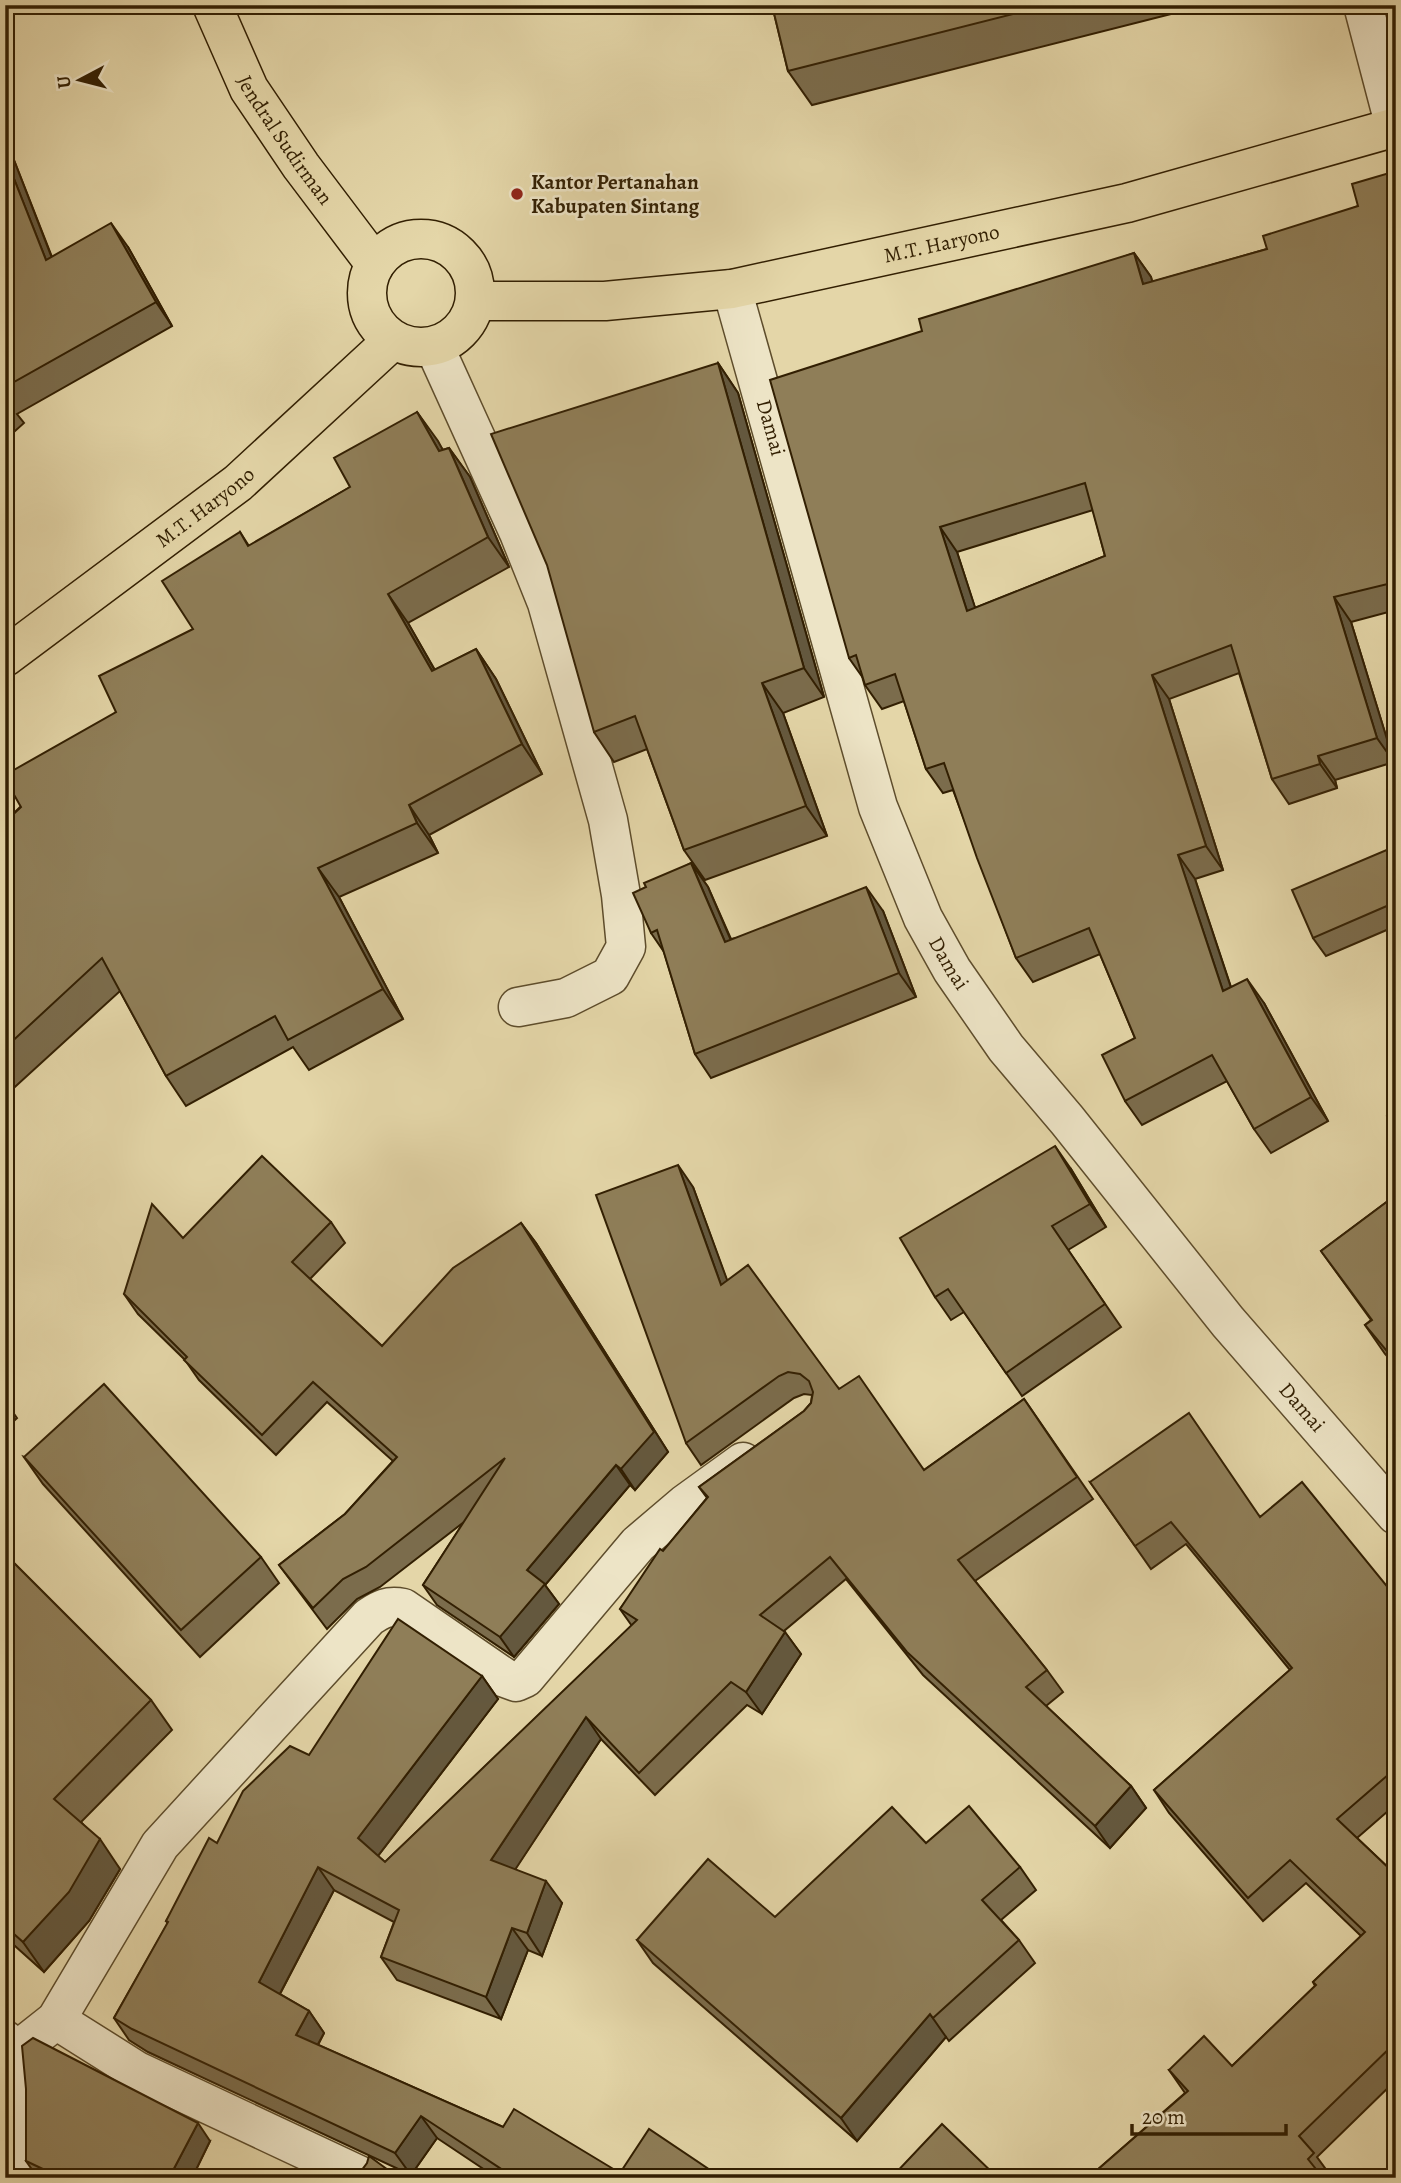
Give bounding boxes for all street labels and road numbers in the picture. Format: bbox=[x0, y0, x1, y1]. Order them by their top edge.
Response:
street label: Jendral Sudirman bbox=[231, 71, 339, 210]
street label: M.T. Haryono bbox=[881, 217, 1002, 270]
street label: Damai bbox=[750, 396, 792, 459]
street label: M.T. Haryono bbox=[150, 461, 261, 554]
street label: Damai bbox=[922, 931, 976, 996]
street label: Damai bbox=[1273, 1376, 1332, 1438]

